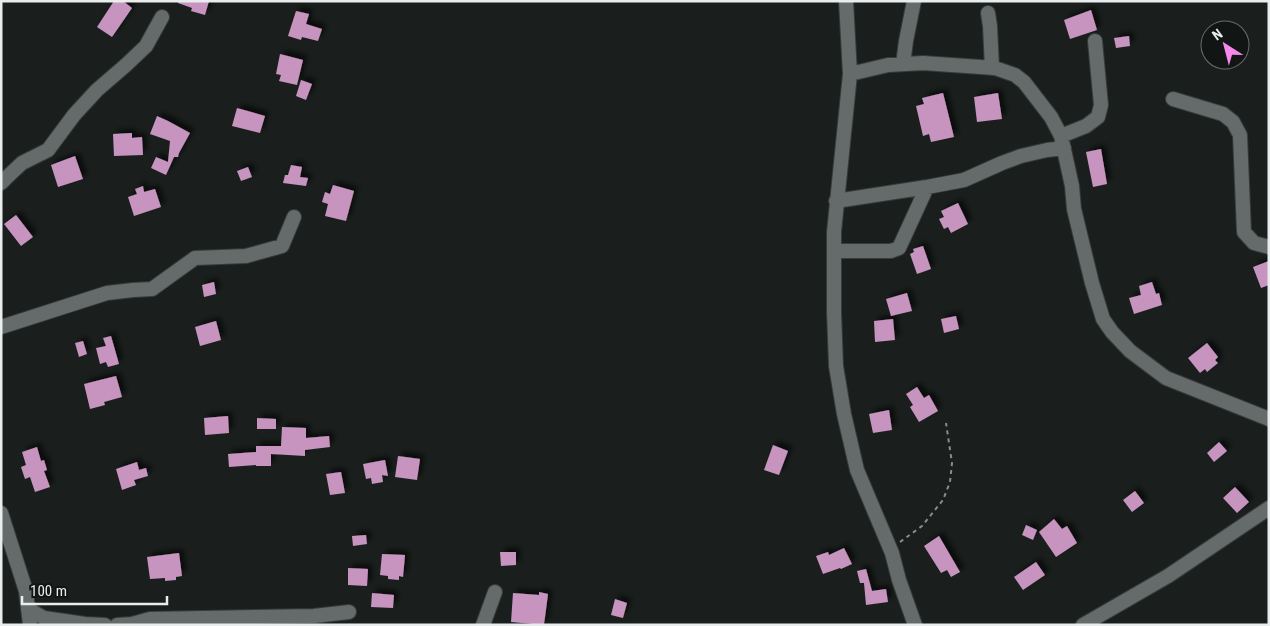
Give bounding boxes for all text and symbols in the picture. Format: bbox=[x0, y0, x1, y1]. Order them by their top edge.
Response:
north arrow bbox=[1200, 20, 1250, 70]
text: N bbox=[1209, 25, 1226, 43]
scale bar bbox=[22, 574, 168, 606]
text: 100 m bbox=[30, 582, 67, 600]

